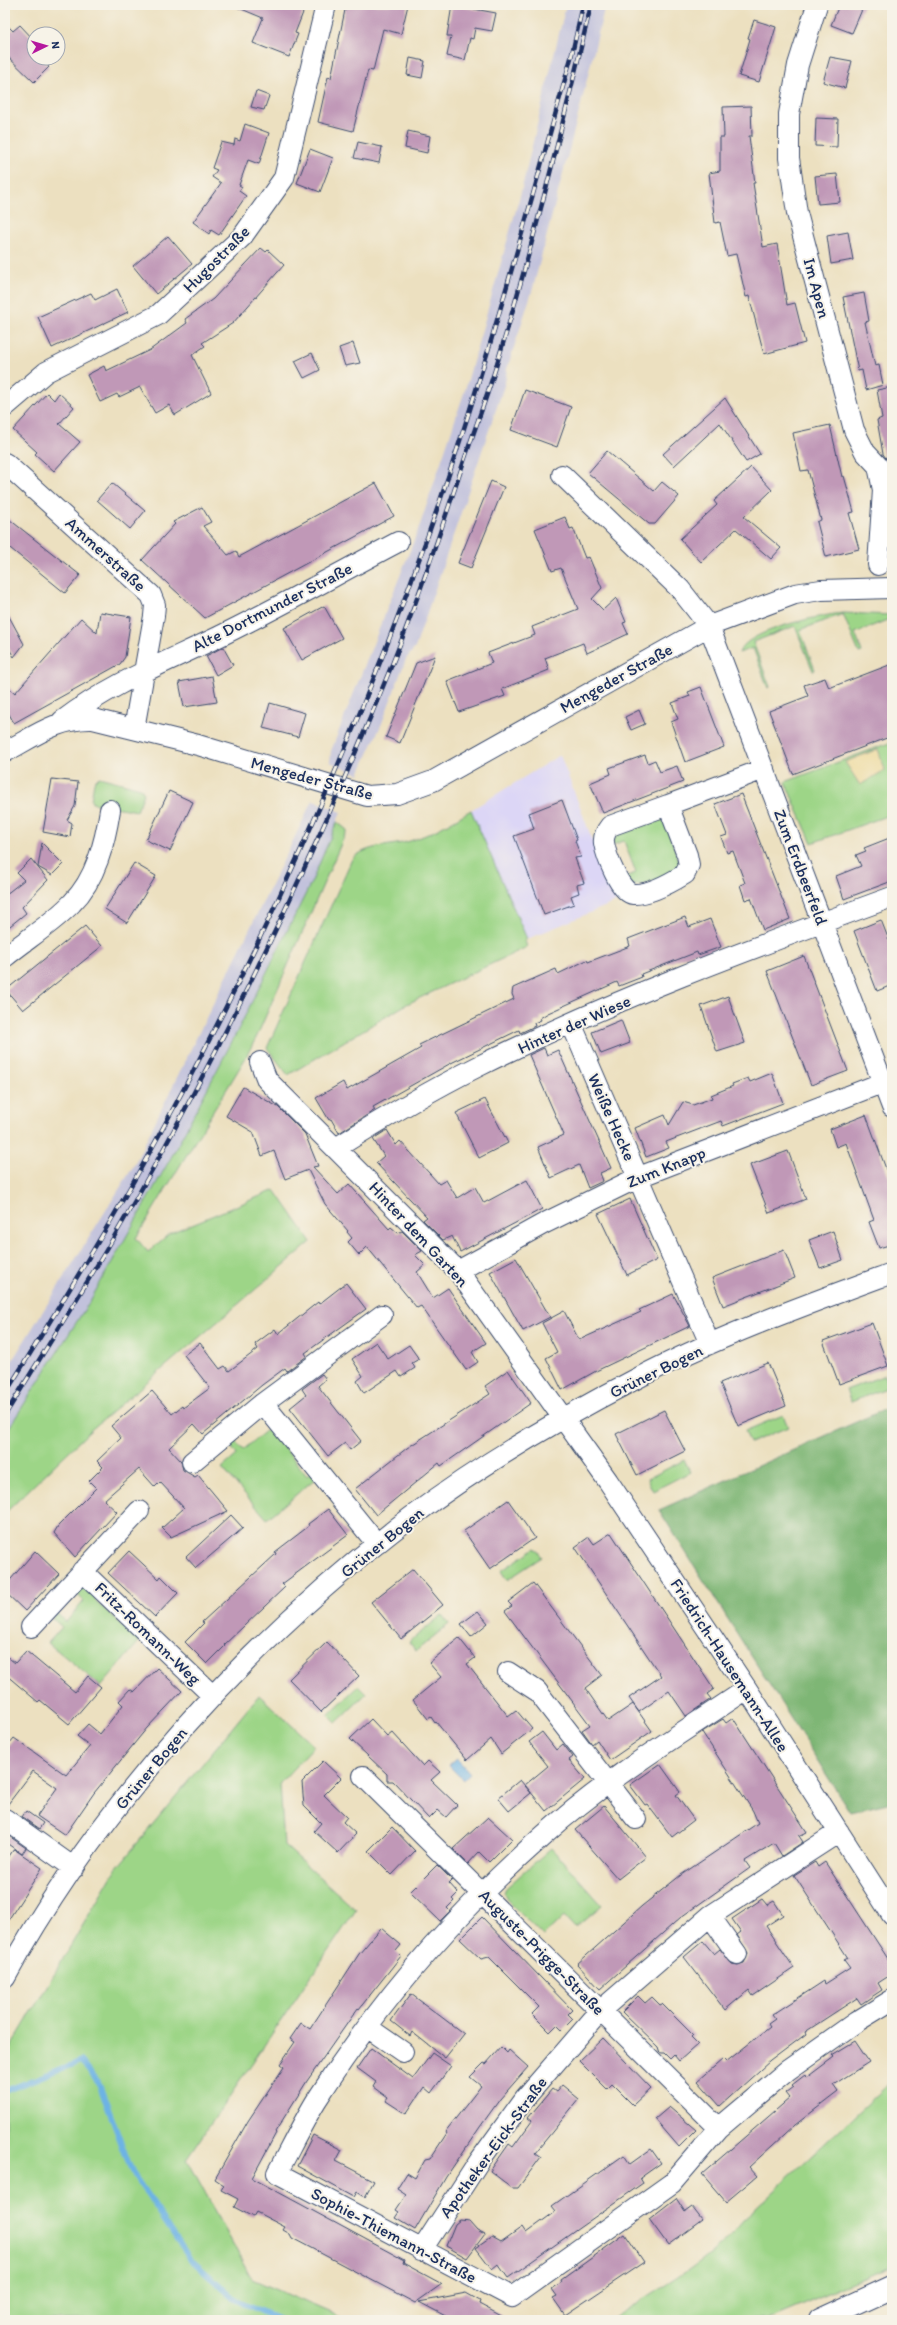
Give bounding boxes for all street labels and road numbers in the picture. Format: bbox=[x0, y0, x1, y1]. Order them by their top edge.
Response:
street label: Hugostraße bbox=[178, 221, 254, 297]
street label: Im Apen bbox=[799, 256, 835, 321]
street label: Ammerstraße bbox=[62, 513, 150, 595]
street label: Alte Dortmunder Straße bbox=[189, 558, 355, 656]
street label: Mengeder Straße bbox=[556, 639, 676, 717]
street label: Mengeder Straße bbox=[249, 752, 375, 804]
street label: Zum Erdbeerfeld bbox=[770, 806, 832, 928]
street label: Hinter der Wiese bbox=[514, 990, 634, 1058]
street label: Weiße Hecke bbox=[584, 1070, 640, 1164]
street label: Zum Knapp bbox=[624, 1142, 708, 1192]
street label: Hinter dem Garten bbox=[365, 1177, 473, 1291]
street label: Grüner Bogen bbox=[606, 1340, 706, 1402]
street label: Grüner Bogen bbox=[336, 1502, 428, 1582]
street label: Friedrich-Hausemann-Allee bbox=[666, 1575, 794, 1755]
street label: Fritz-Romann-Weg bbox=[91, 1577, 205, 1689]
street label: Grüner Bogen bbox=[111, 1723, 191, 1813]
street label: Auguste-Prigge-Straße bbox=[475, 1885, 609, 2019]
street label: Apotheker-Eick-Straße bbox=[435, 2073, 551, 2221]
street label: Sophie-Thiemann-Straße bbox=[308, 2183, 480, 2287]

